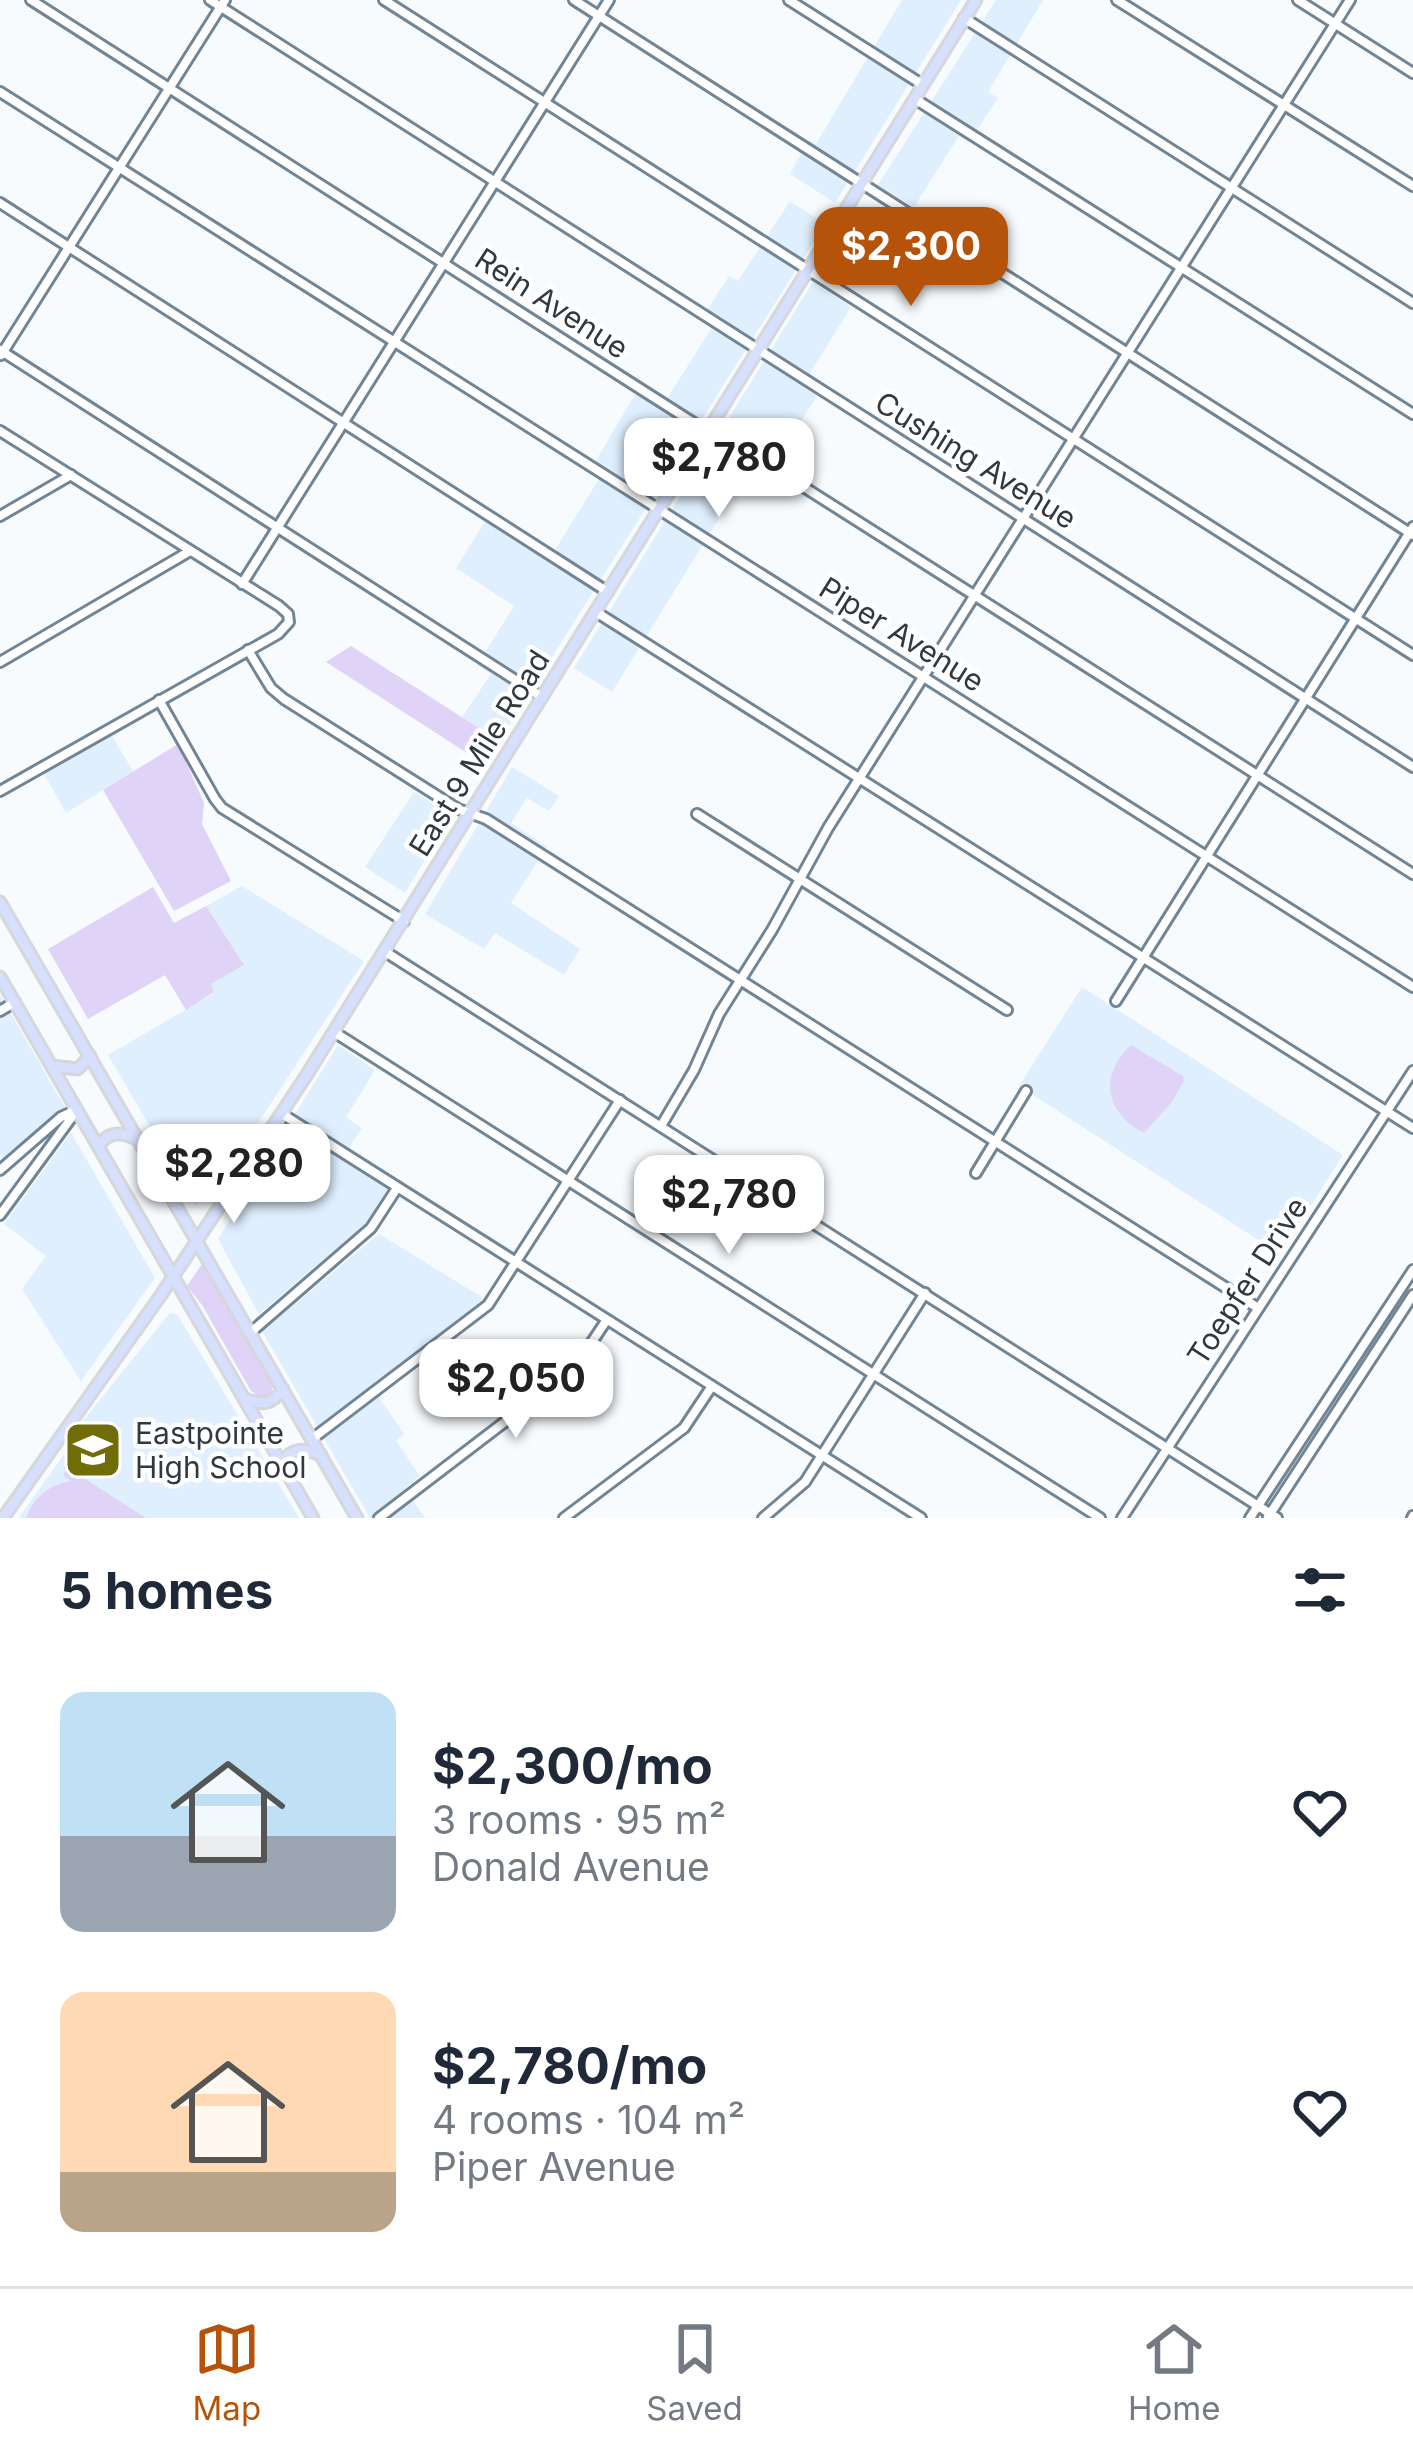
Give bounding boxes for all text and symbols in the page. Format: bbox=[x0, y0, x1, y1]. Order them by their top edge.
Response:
pin: $2,300 bbox=[813, 207, 1009, 309]
text: $2,300 bbox=[841, 222, 981, 269]
street label: Rein Avenue bbox=[469, 240, 635, 366]
street label: Cushing Avenue bbox=[869, 384, 1083, 536]
pin: $2,780 bbox=[621, 418, 817, 520]
text: $2,780 bbox=[651, 433, 787, 480]
street label: Piper Avenue bbox=[813, 569, 991, 699]
street label: East 9 Mile Road bbox=[401, 643, 557, 863]
pin: $2,280 bbox=[136, 1124, 332, 1226]
text: $2,280 bbox=[164, 1139, 304, 1186]
pin: $2,780 bbox=[631, 1155, 827, 1257]
text: $2,780 bbox=[661, 1170, 797, 1217]
street label: Toepfer Drive bbox=[1179, 1190, 1315, 1372]
pin: $2,050 bbox=[418, 1339, 614, 1441]
text: $2,050 bbox=[446, 1354, 586, 1401]
place label: Eastpointe High School bbox=[135, 1415, 307, 1485]
school or university icon: Eastpointe High School bbox=[62, 1419, 124, 1481]
icon: filters bbox=[1287, 1557, 1353, 1623]
text: 5 homes bbox=[60, 1560, 273, 1621]
text: $2,300/mo bbox=[432, 1735, 713, 1796]
icon: home bbox=[156, 1740, 300, 1884]
icon: heart bbox=[1287, 1779, 1353, 1845]
text: 3 rooms · 95 m² bbox=[432, 1796, 726, 1843]
text: Donald Avenue bbox=[432, 1843, 710, 1890]
text: $2,780/mo bbox=[432, 2035, 707, 2096]
icon: home bbox=[156, 2040, 300, 2184]
icon: heart bbox=[1287, 2079, 1353, 2145]
text: 4 rooms · 104 m² bbox=[432, 2096, 745, 2143]
text: Piper Avenue bbox=[432, 2143, 676, 2190]
tab: Map bbox=[193, 2316, 261, 2428]
tab: Saved bbox=[646, 2316, 743, 2428]
tab: Home bbox=[1128, 2316, 1220, 2428]

